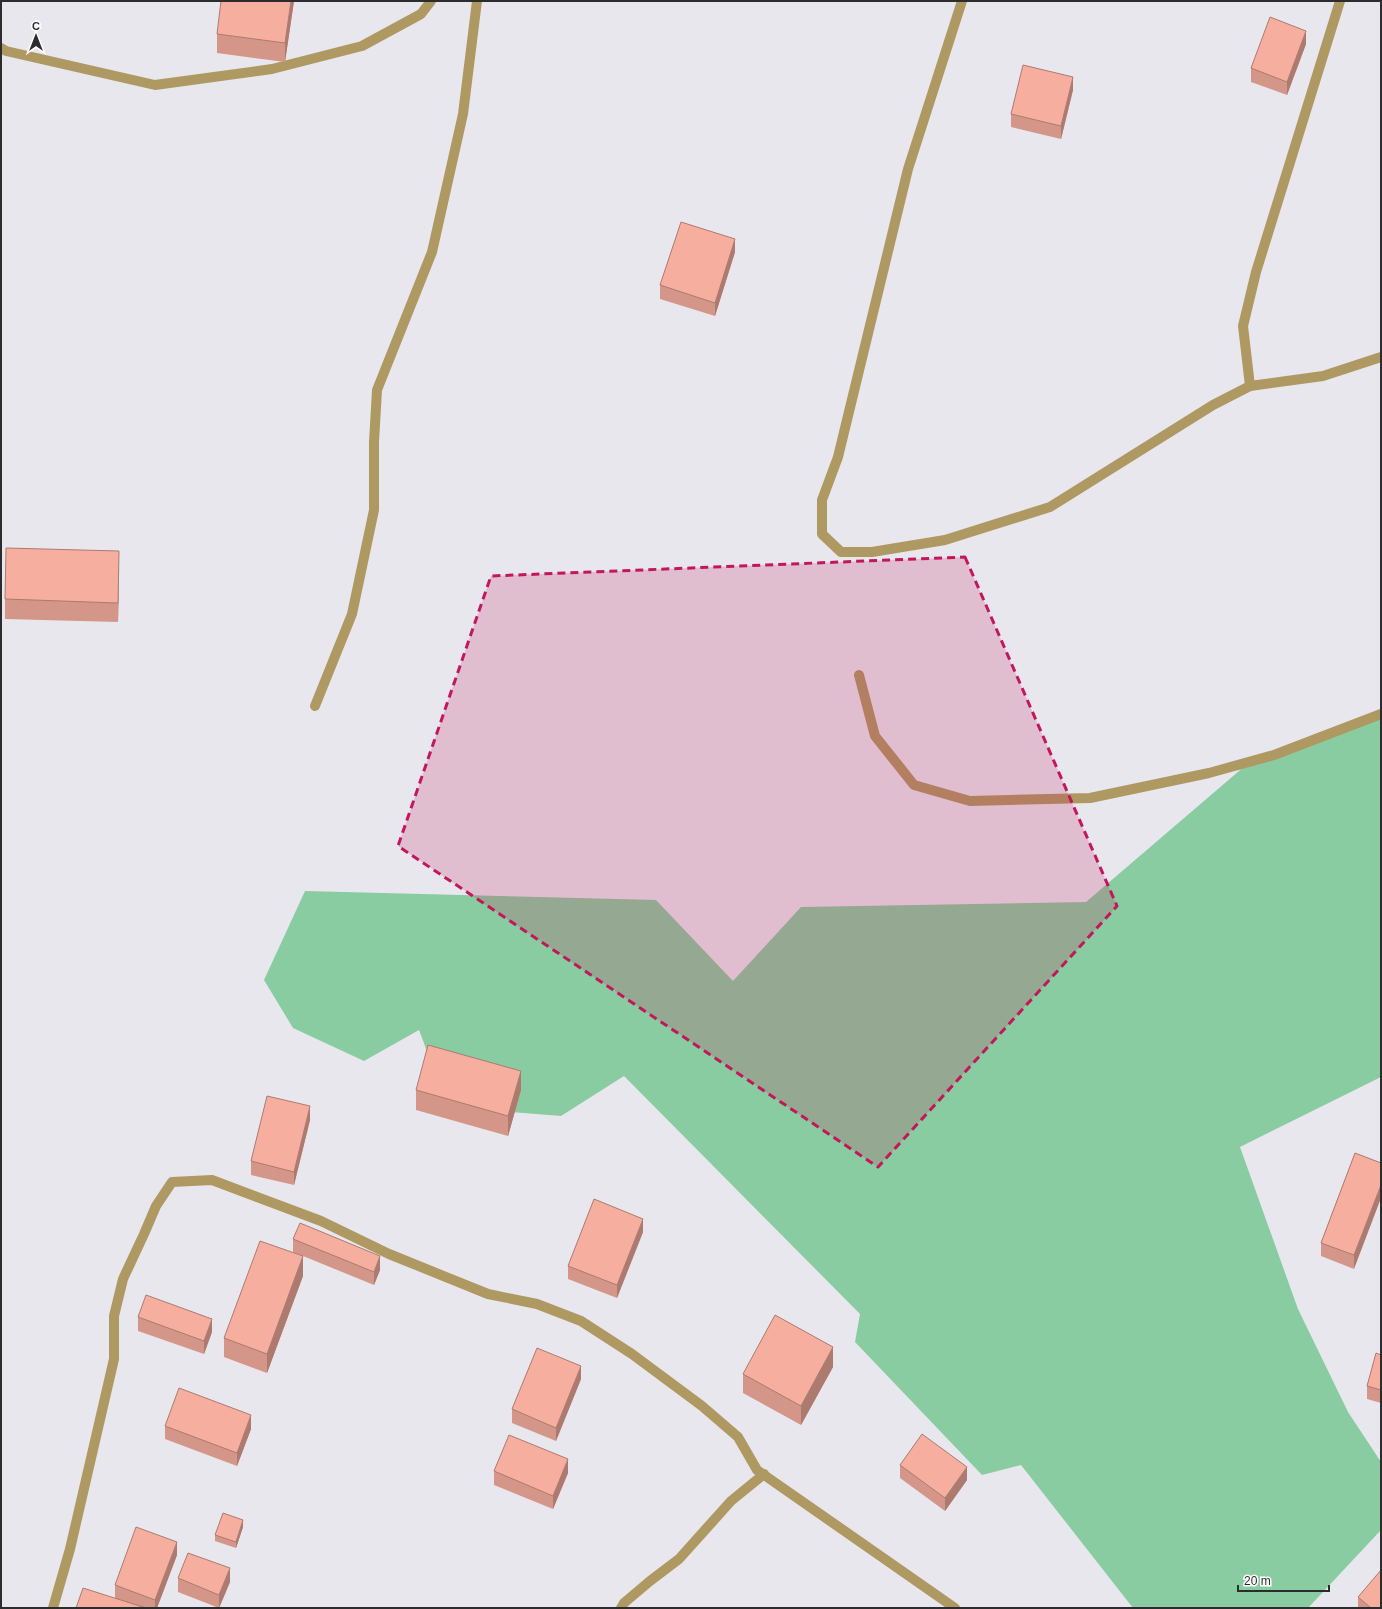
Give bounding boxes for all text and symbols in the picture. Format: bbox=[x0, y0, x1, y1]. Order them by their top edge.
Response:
north arrow bbox=[16, 16, 56, 56]
text: С bbox=[32, 20, 40, 32]
scale bar bbox=[1238, 1567, 1329, 1593]
text: 20 m bbox=[1244, 1574, 1271, 1588]

